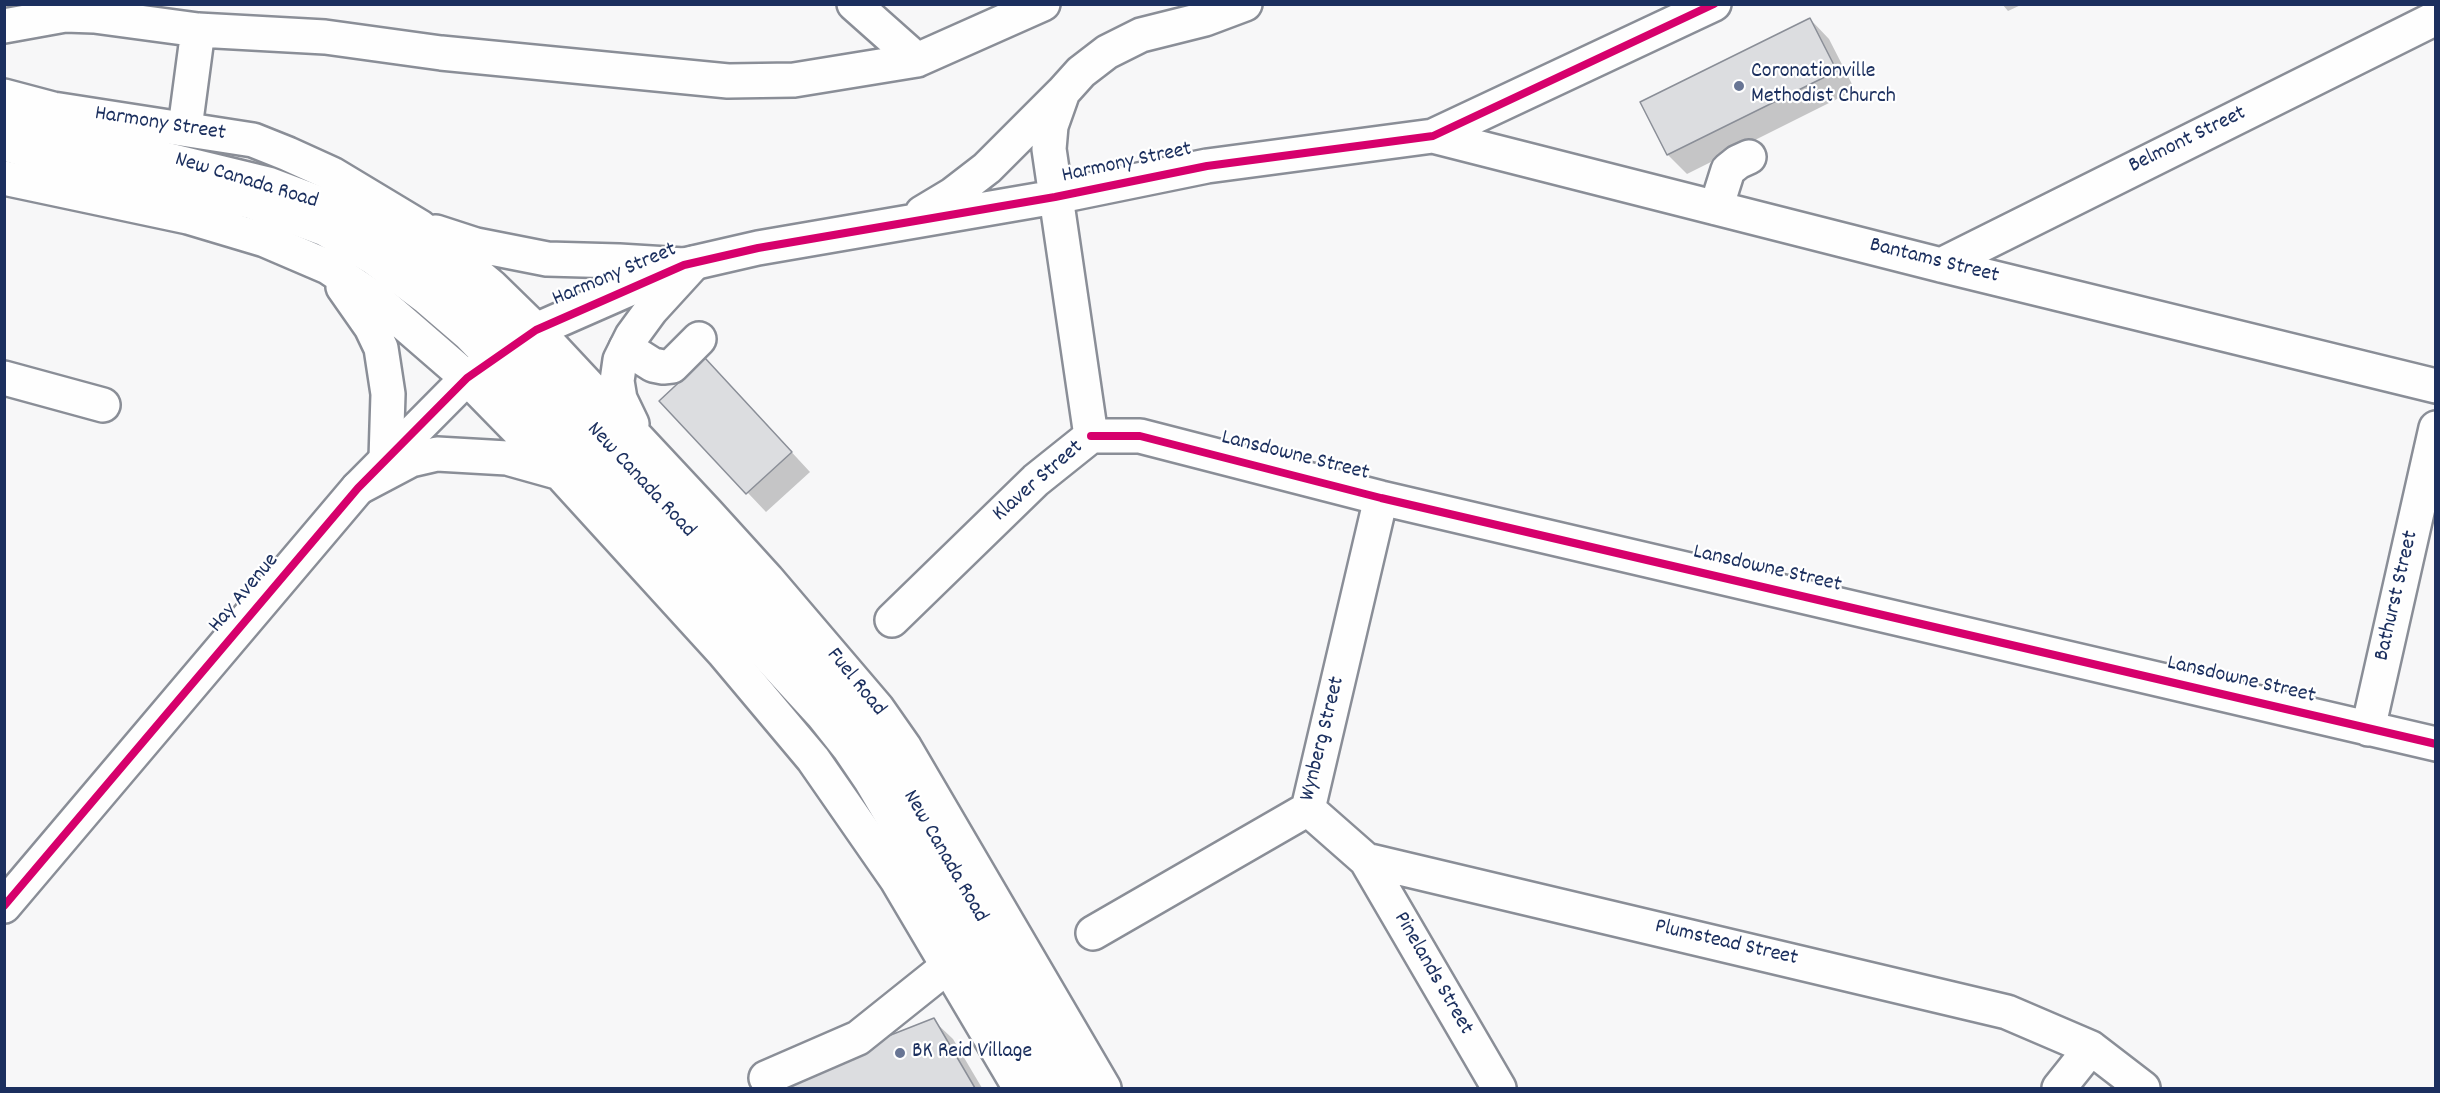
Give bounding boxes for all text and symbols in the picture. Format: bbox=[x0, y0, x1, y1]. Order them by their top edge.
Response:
place label: Coronationville Methodist Church bbox=[1751, 60, 1896, 112]
marker: Coronationville Methodist Church bbox=[1732, 79, 1746, 93]
street label: Belmont Street bbox=[2125, 101, 2251, 181]
street label: Harmony Street bbox=[93, 102, 227, 148]
street label: Harmony Street bbox=[1060, 137, 1194, 191]
street label: New Canada Road bbox=[171, 148, 321, 216]
street label: Bantams Street bbox=[1867, 233, 2001, 291]
street label: Harmony Street bbox=[549, 238, 681, 314]
street label: New Canada Road bbox=[580, 418, 700, 544]
street label: Lansdowne Street bbox=[1218, 426, 1372, 488]
street label: Klaver Street bbox=[988, 436, 1090, 528]
street label: Bathurst Street bbox=[2370, 528, 2426, 664]
street label: Lansdowne Street bbox=[1690, 540, 1844, 600]
street label: Hay Avenue bbox=[204, 549, 286, 639]
street label: Fuel Road bbox=[819, 643, 891, 723]
street label: Lansdowne Street bbox=[2164, 651, 2318, 711]
street label: Wynberg Street bbox=[1296, 674, 1352, 804]
street label: New Canada Road bbox=[896, 786, 992, 928]
street label: Pinelands Street bbox=[1386, 908, 1478, 1040]
street label: Plumstead Street bbox=[1652, 915, 1800, 973]
place label: BK Reid Village bbox=[912, 1040, 1032, 1066]
marker: BK Reid Village bbox=[893, 1046, 907, 1060]

